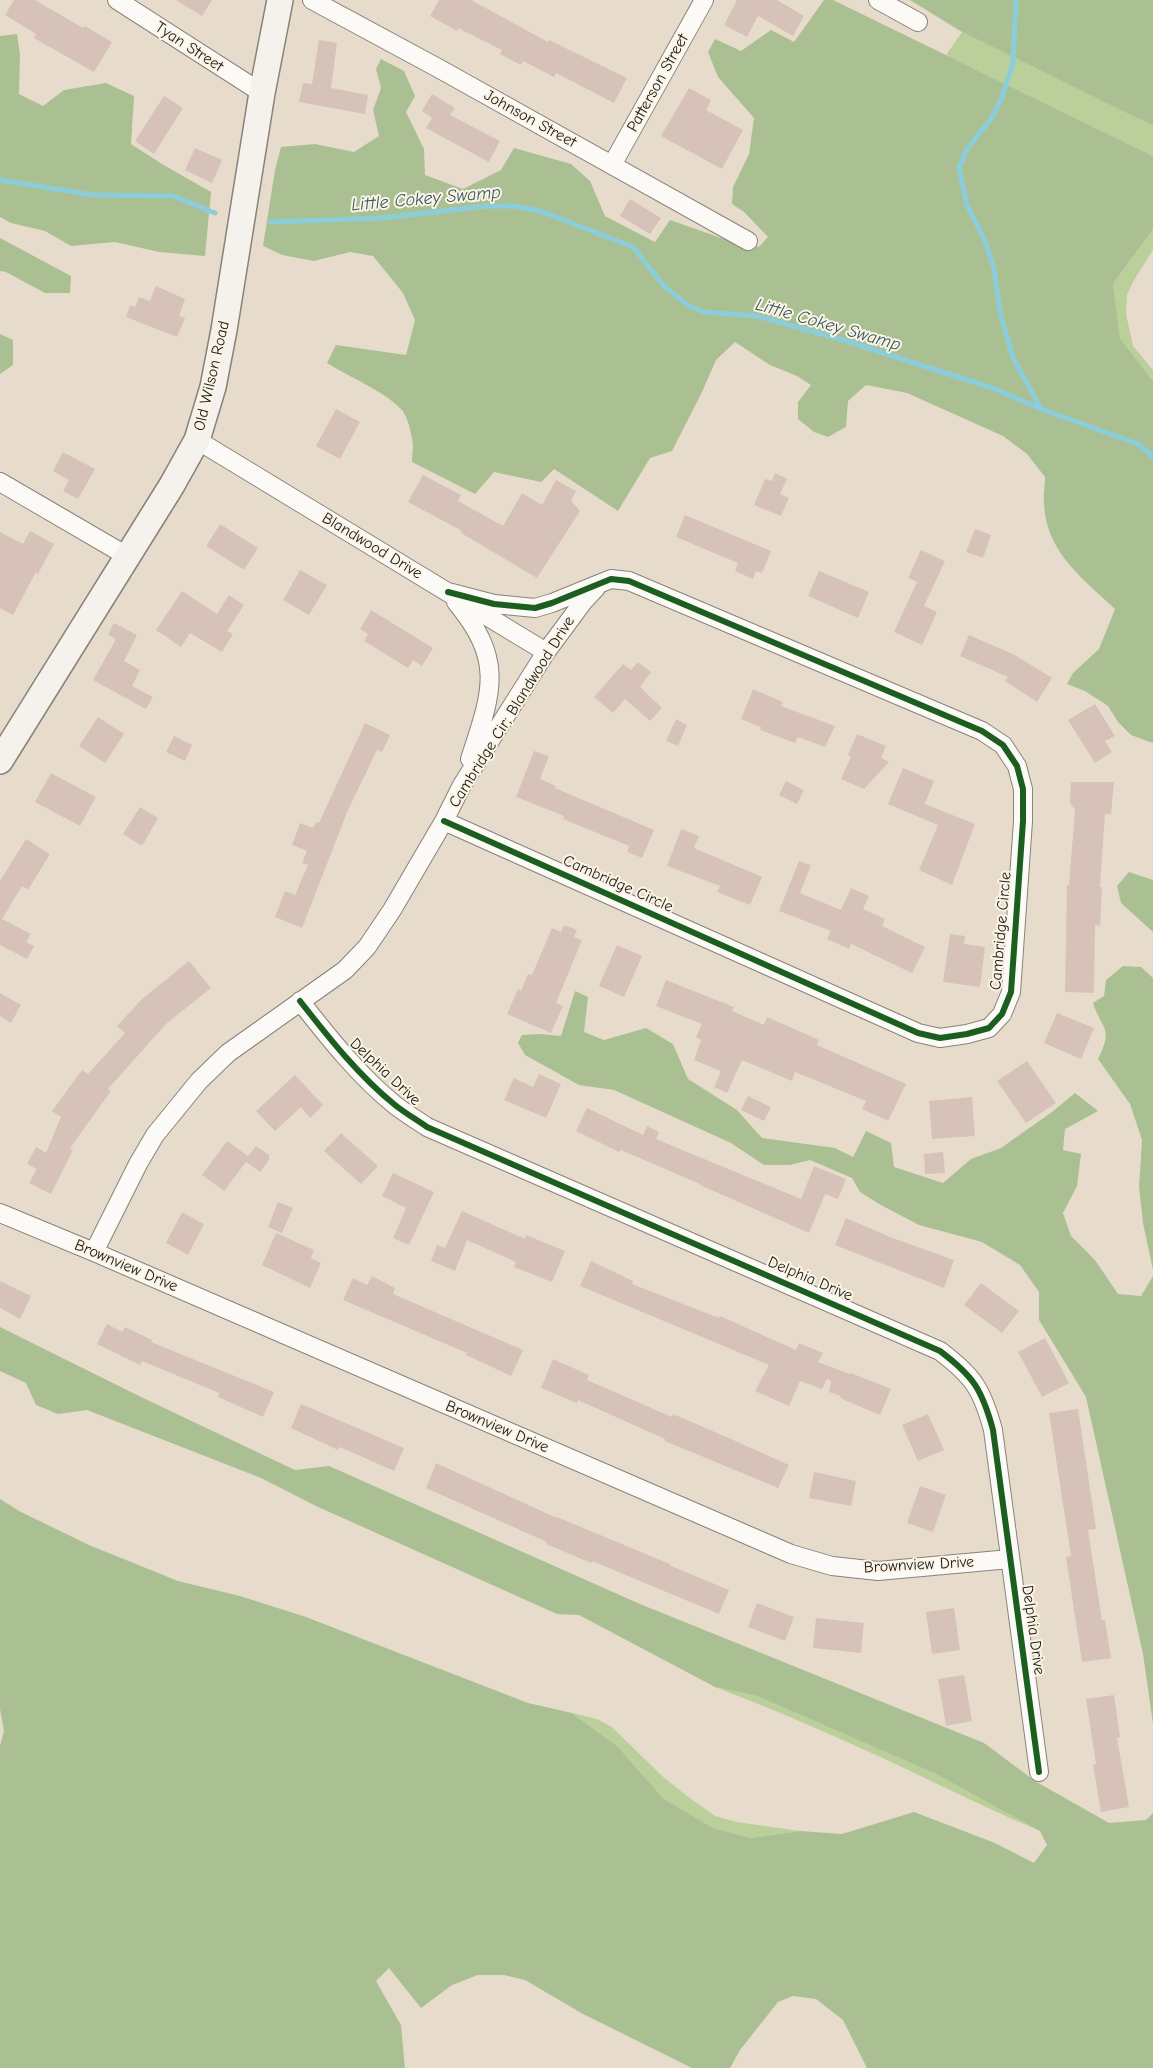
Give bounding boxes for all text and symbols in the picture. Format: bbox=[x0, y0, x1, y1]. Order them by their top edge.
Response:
street label: Tyan Street bbox=[151, 18, 227, 76]
street label: Patterson Street bbox=[623, 31, 693, 135]
street label: Johnson Street bbox=[481, 86, 579, 152]
water label: Little Cokey Swamp bbox=[350, 182, 502, 216]
water label: Little Cokey Swamp bbox=[753, 294, 903, 356]
street label: Old Wilson Road bbox=[190, 319, 234, 433]
street label: Blandwood Drive bbox=[318, 509, 426, 583]
street label: Cambridge Cir; Blandwood Drive bbox=[445, 613, 579, 811]
street label: Cambridge Circle bbox=[560, 851, 676, 917]
street label: Cambridge Circle bbox=[986, 871, 1016, 991]
street label: Delphia Drive bbox=[345, 1034, 425, 1110]
street label: Brownview Drive bbox=[71, 1236, 181, 1296]
street label: Delphia Drive bbox=[765, 1253, 855, 1305]
street label: Brownview Drive bbox=[442, 1397, 552, 1457]
street label: Brownview Drive bbox=[863, 1553, 975, 1577]
street label: Delphia Drive bbox=[1017, 1584, 1049, 1676]

